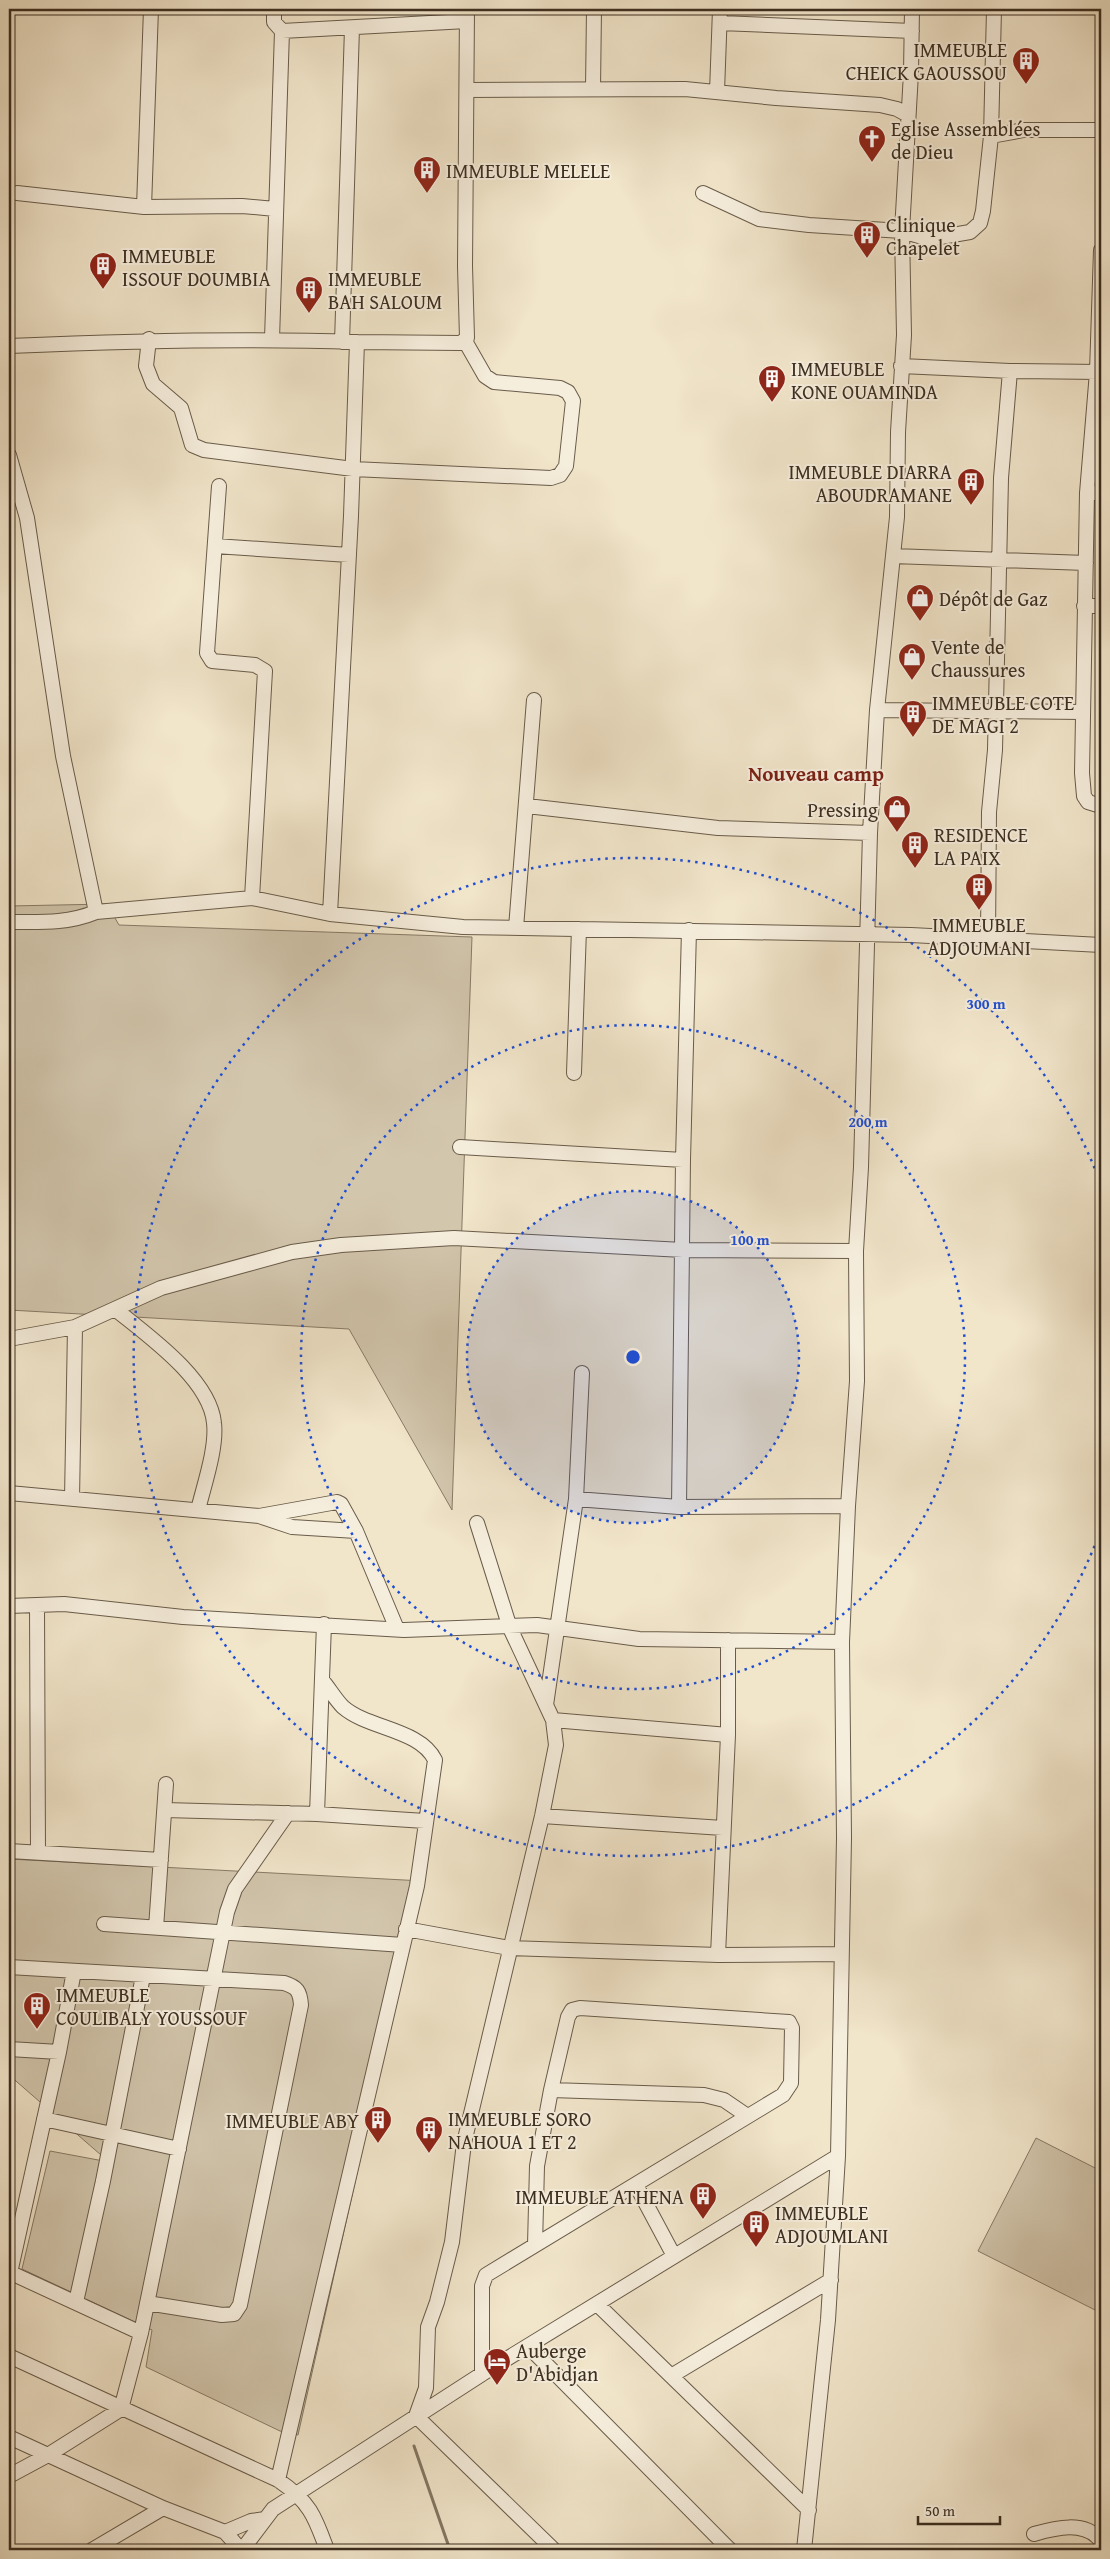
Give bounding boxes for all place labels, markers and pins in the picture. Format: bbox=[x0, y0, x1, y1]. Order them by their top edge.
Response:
place label: IMMEUBLE CHEICK GAOUSSOU bbox=[846, 35, 1007, 87]
building icon: IMMEUBLE CHEICK GAOUSSOU bbox=[1011, 46, 1041, 85]
place label: Eglise Assemblées de Dieu bbox=[891, 114, 1040, 166]
church icon: Eglise Assemblées de Dieu bbox=[857, 124, 887, 163]
building icon: IMMEUBLE MELELE bbox=[412, 155, 442, 194]
place label: IMMEUBLE MELELE bbox=[446, 156, 610, 185]
place label: Clinique Chapelet bbox=[886, 210, 960, 262]
building icon: Clinique Chapelet bbox=[852, 220, 882, 259]
place label: IMMEUBLE ISSOUF DOUMBIA bbox=[122, 241, 271, 293]
building icon: IMMEUBLE ISSOUF DOUMBIA bbox=[88, 251, 118, 290]
place label: IMMEUBLE BAH SALOUM bbox=[328, 264, 443, 316]
building icon: IMMEUBLE BAH SALOUM bbox=[294, 275, 324, 314]
place label: IMMEUBLE KONE OUAMINDA bbox=[791, 354, 938, 406]
building icon: IMMEUBLE KONE OUAMINDA bbox=[757, 364, 787, 403]
place label: IMMEUBLE DIARRA ABOUDRAMANE bbox=[789, 457, 952, 509]
building icon: IMMEUBLE DIARRA ABOUDRAMANE bbox=[956, 467, 986, 506]
shop icon: Dépôt de Gaz bbox=[905, 583, 935, 622]
place label: Dépôt de Gaz bbox=[939, 584, 1048, 613]
place label: Vente de Chaussures bbox=[931, 632, 1025, 684]
shop icon: Vente de Chaussures bbox=[897, 642, 927, 681]
place label: IMMEUBLE COTE DE MAGI 2 bbox=[932, 688, 1074, 740]
building icon: IMMEUBLE COTE DE MAGI 2 bbox=[898, 699, 928, 738]
shop icon: Pressing bbox=[882, 794, 912, 833]
place label: Pressing bbox=[807, 795, 878, 824]
place label: RESIDENCE LA PAIX bbox=[934, 820, 1028, 872]
building icon: RESIDENCE LA PAIX bbox=[900, 830, 930, 869]
building icon: IMMEUBLE ADJOUMANI bbox=[964, 872, 994, 911]
place label: IMMEUBLE ADJOUMANI bbox=[927, 910, 1031, 962]
centre of rings bbox=[624, 1348, 642, 1366]
place label: IMMEUBLE COULIBALY YOUSSOUF bbox=[56, 1980, 248, 2032]
building icon: IMMEUBLE COULIBALY YOUSSOUF bbox=[22, 1991, 52, 2030]
place label: IMMEUBLE SORO NAHOUA 1 ET 2 bbox=[448, 2104, 591, 2156]
building icon: IMMEUBLE ABY bbox=[363, 2105, 393, 2144]
place label: IMMEUBLE ABY bbox=[226, 2106, 359, 2135]
building icon: IMMEUBLE SORO NAHOUA 1 ET 2 bbox=[414, 2115, 444, 2154]
building icon: IMMEUBLE ATHENA bbox=[688, 2181, 718, 2220]
place label: IMMEUBLE ATHENA bbox=[515, 2182, 684, 2211]
place label: IMMEUBLE ADJOUMLANI bbox=[775, 2198, 888, 2250]
building icon: IMMEUBLE ADJOUMLANI bbox=[741, 2209, 771, 2248]
place label: Auberge D'Abidjan bbox=[516, 2336, 598, 2388]
hotel icon: Auberge D'Abidjan bbox=[482, 2347, 512, 2386]

